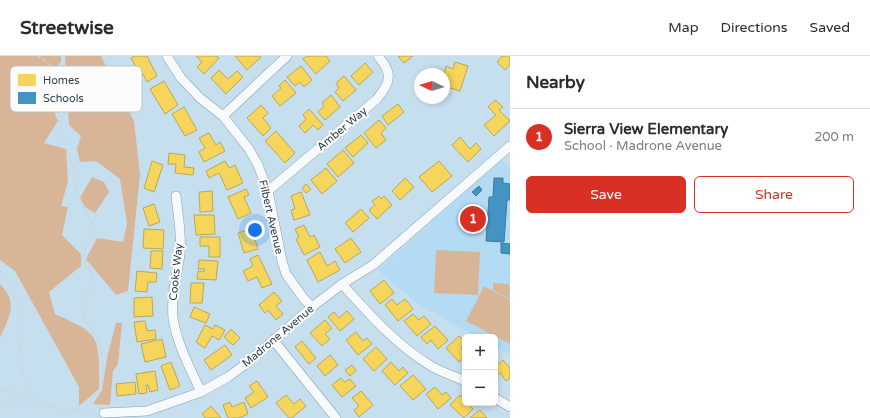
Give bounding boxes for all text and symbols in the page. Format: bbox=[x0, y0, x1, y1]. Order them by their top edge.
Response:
text: Streetwise bbox=[20, 17, 114, 39]
text: Map bbox=[668, 19, 699, 36]
text: Directions bbox=[721, 19, 788, 36]
text: Saved bbox=[810, 19, 850, 36]
legend bbox=[10, 66, 142, 112]
north arrow bbox=[414, 68, 450, 104]
text: Nearby bbox=[526, 72, 585, 93]
text: Homes bbox=[43, 74, 79, 87]
text: Schools bbox=[43, 92, 84, 105]
street label: Amber Way bbox=[314, 104, 370, 154]
text: Sierra View Elementary bbox=[564, 120, 728, 138]
text: 1 bbox=[535, 129, 543, 145]
text: 200 m bbox=[814, 129, 854, 145]
text: School · Madrone Avenue bbox=[564, 138, 722, 154]
button: Save bbox=[526, 176, 686, 213]
button: Share bbox=[694, 176, 854, 213]
street label: Filbert Avenue bbox=[256, 179, 286, 255]
pin: 1 bbox=[460, 204, 486, 234]
your location bbox=[245, 220, 265, 240]
street label: Cooks Way bbox=[167, 243, 185, 301]
street label: Madrone Avenue bbox=[239, 302, 317, 370]
map controls bbox=[462, 334, 498, 406]
button: + bbox=[462, 334, 498, 370]
button: − bbox=[462, 370, 498, 406]

